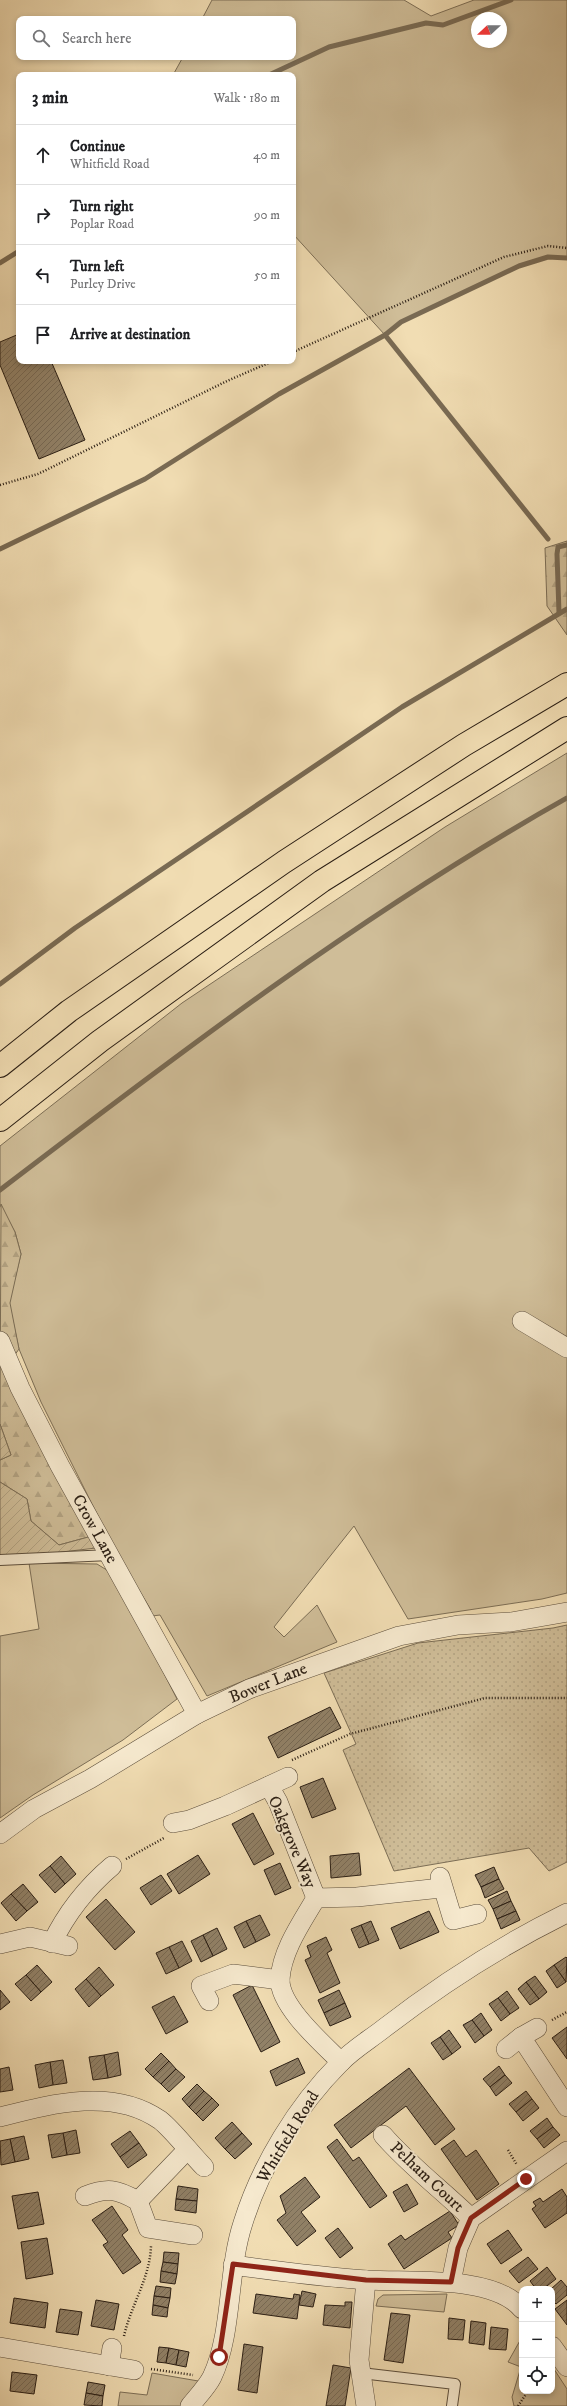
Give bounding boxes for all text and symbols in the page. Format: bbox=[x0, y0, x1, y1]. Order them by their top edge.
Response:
north arrow bbox=[471, 12, 507, 48]
search box bbox=[16, 16, 296, 60]
icon: search bbox=[30, 27, 52, 49]
text: Search here bbox=[62, 29, 131, 48]
text: 3 min bbox=[32, 87, 68, 109]
text: Walk · 180 m bbox=[213, 90, 280, 106]
text: Continue bbox=[70, 137, 125, 156]
icon: ahead bbox=[32, 144, 54, 166]
text: 40 m bbox=[253, 147, 280, 163]
text: Whitfield Road bbox=[70, 156, 149, 172]
text: Turn right bbox=[70, 197, 133, 216]
icon: right bbox=[32, 204, 54, 226]
text: 90 m bbox=[254, 207, 280, 223]
text: Poplar Road bbox=[70, 216, 134, 232]
text: Turn left bbox=[70, 257, 124, 276]
icon: left bbox=[32, 264, 54, 286]
text: 50 m bbox=[254, 267, 280, 283]
text: Purley Drive bbox=[70, 276, 136, 292]
icon: arrive bbox=[32, 324, 54, 346]
text: Arrive at destination bbox=[70, 325, 190, 344]
street label: Crow Lane bbox=[67, 1491, 123, 1567]
street label: Bower Lane bbox=[226, 1657, 310, 1709]
street label: Oakgrove Way bbox=[263, 1792, 322, 1892]
street label: Whitfield Road bbox=[251, 2086, 324, 2188]
street label: Pelham Court bbox=[385, 2137, 469, 2217]
route end bbox=[517, 2170, 535, 2188]
map controls bbox=[519, 2286, 555, 2394]
button: + bbox=[519, 2286, 555, 2322]
button: − bbox=[519, 2322, 555, 2358]
route start bbox=[210, 2348, 228, 2366]
button: locate bbox=[519, 2358, 555, 2394]

